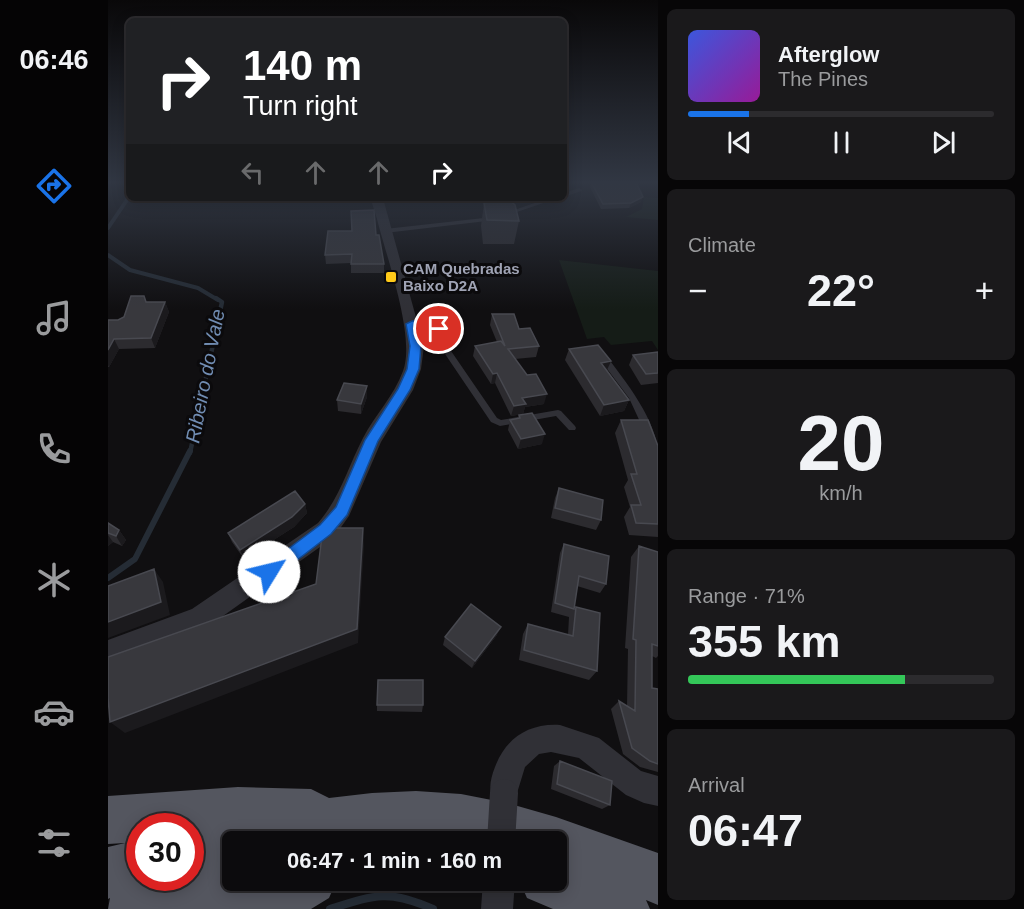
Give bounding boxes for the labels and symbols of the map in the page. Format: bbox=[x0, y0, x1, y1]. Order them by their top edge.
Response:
place label: CAM Quebradas Baixo D2A bbox=[403, 260, 520, 294]
marker: CAM Quebradas Baixo D2A bbox=[384, 270, 398, 284]
pin bbox=[413, 303, 464, 354]
water label: Ribeiro do Vale bbox=[181, 307, 229, 445]
position arrow bbox=[237, 540, 301, 604]
speed limit sign: 30 bbox=[126, 813, 204, 891]

